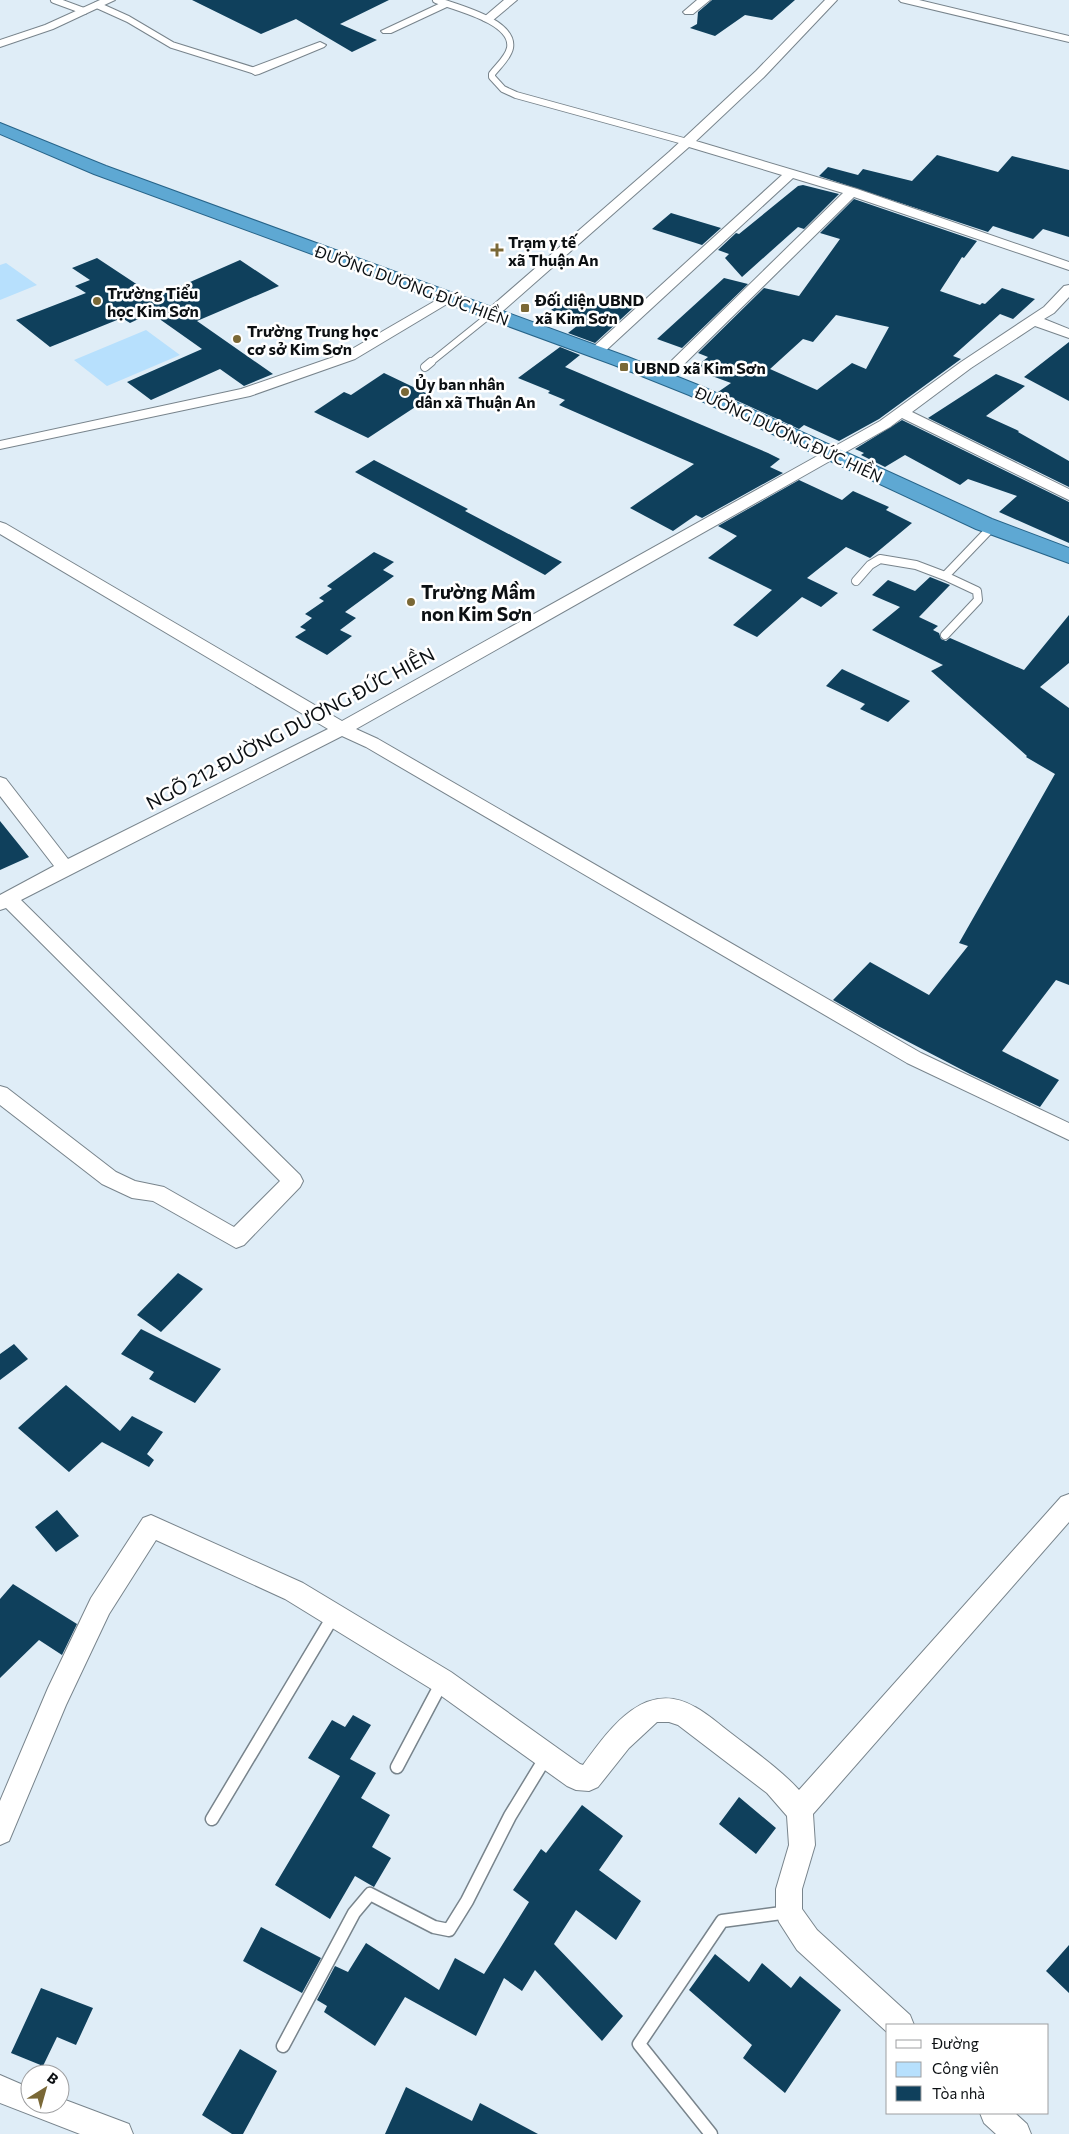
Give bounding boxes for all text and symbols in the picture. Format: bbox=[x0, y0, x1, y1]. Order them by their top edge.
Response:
place label: Trạm y tế xã Thuận An bbox=[508, 232, 599, 270]
street label: ĐƯỜNG DƯƠNG ĐỨC HIỀN bbox=[312, 239, 512, 329]
marker: Trạm y tế xã Thuận An bbox=[490, 243, 504, 257]
place label: Trường Tiểu học Kim Sơn bbox=[107, 283, 199, 321]
place label: Đối diện UBND xã Kim Sơn bbox=[534, 290, 645, 327]
marker: Trường Tiểu học Kim Sơn bbox=[91, 295, 103, 307]
marker: Đối diện UBND xã Kim Sơn bbox=[519, 302, 531, 314]
place label: Trường Trung học cơ sở Kim Sơn bbox=[247, 321, 379, 358]
marker: Trường Trung học cơ sở Kim Sơn bbox=[231, 333, 243, 345]
place label: UBND xã Kim Sơn bbox=[634, 358, 766, 377]
marker: UBND xã Kim Sơn bbox=[618, 361, 630, 373]
place label: Ủy ban nhân dân xã Thuận An bbox=[415, 373, 536, 412]
street label: ĐƯỜNG DƯƠNG ĐỨC HIỀN bbox=[691, 380, 887, 486]
marker: Ủy ban nhân dân xã Thuận An bbox=[399, 386, 411, 398]
place label: Trường Mầm non Kim Sơn bbox=[421, 580, 535, 625]
marker: Trường Mầm non Kim Sơn bbox=[405, 596, 417, 608]
street label: NGÕ 212 ĐƯỜNG DƯƠNG ĐỨC HIỀN bbox=[140, 639, 438, 814]
legend bbox=[886, 2024, 1049, 2114]
text: Đường bbox=[931, 2034, 979, 2052]
text: Công viên bbox=[932, 2059, 999, 2077]
north arrow bbox=[20, 2064, 70, 2114]
text: B bbox=[44, 2069, 62, 2088]
text: Tòa nhà bbox=[932, 2084, 985, 2102]

